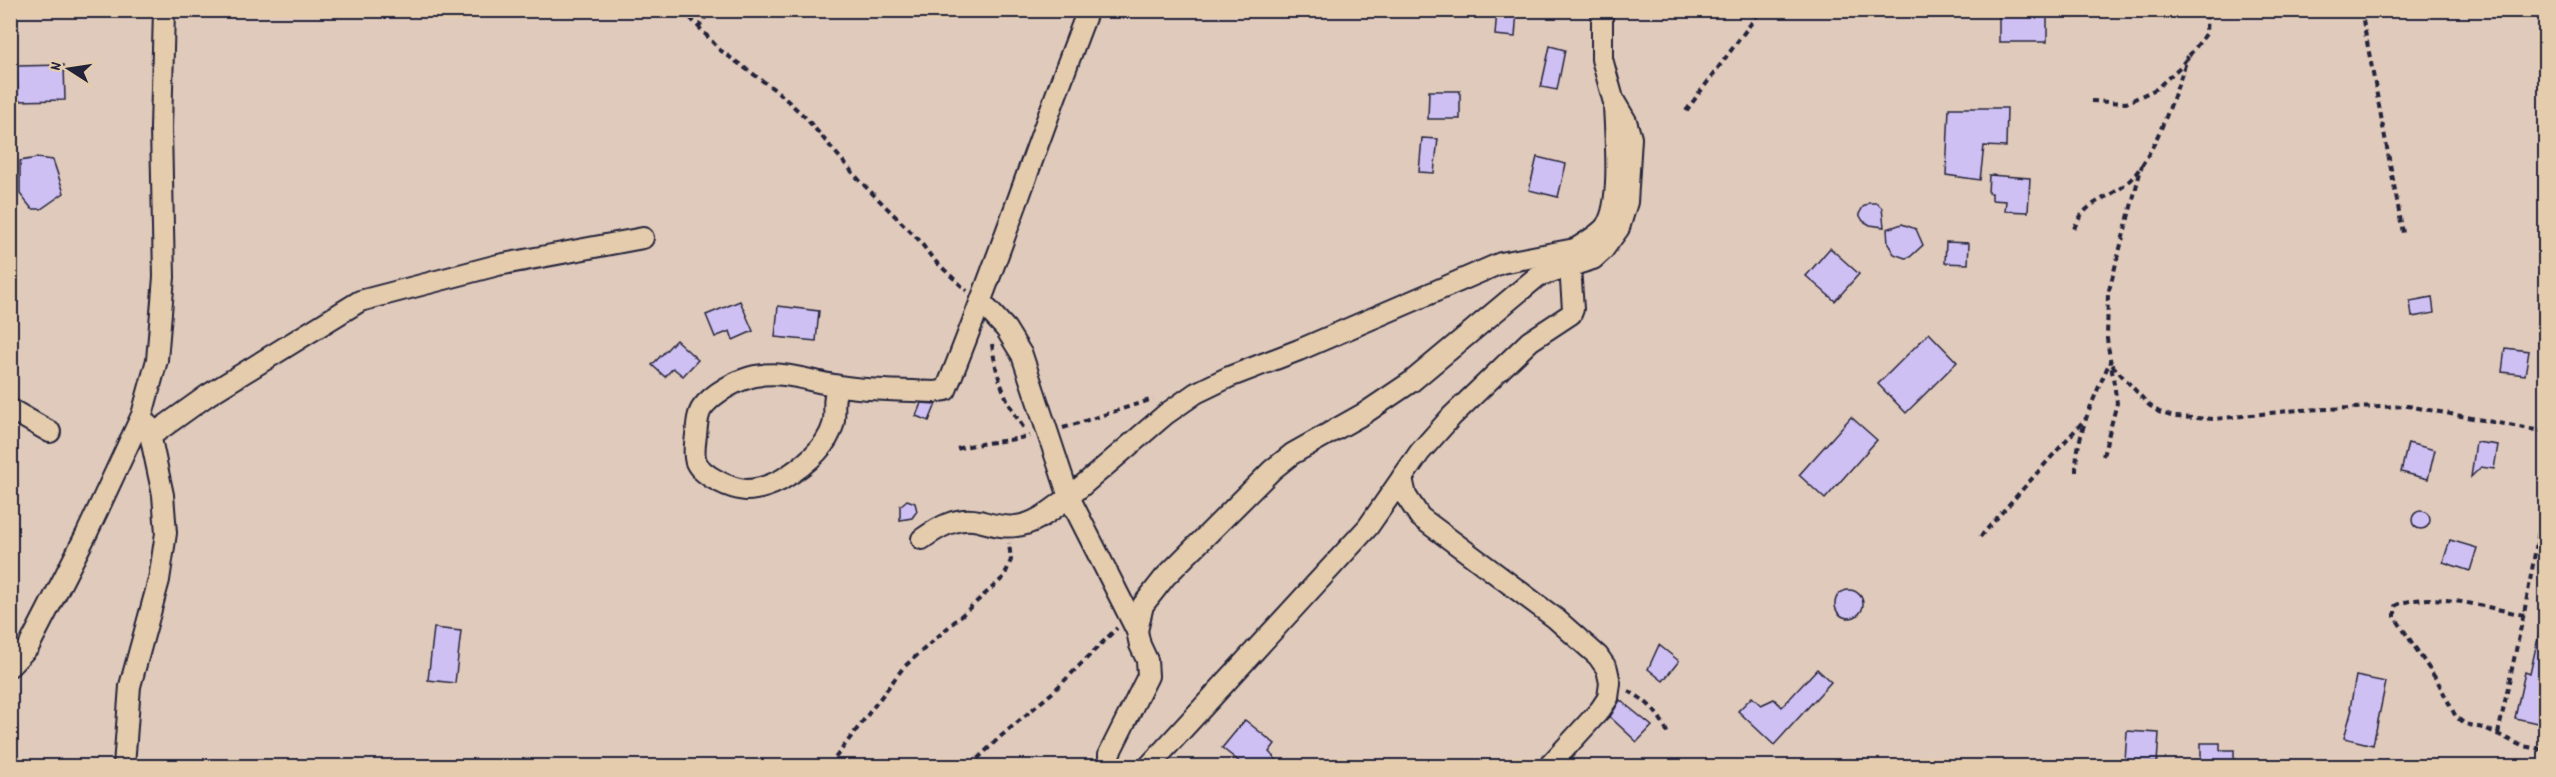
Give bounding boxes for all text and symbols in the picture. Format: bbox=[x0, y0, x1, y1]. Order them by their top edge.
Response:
north arrow bbox=[39, 39, 99, 99]
text: N bbox=[45, 60, 69, 73]

